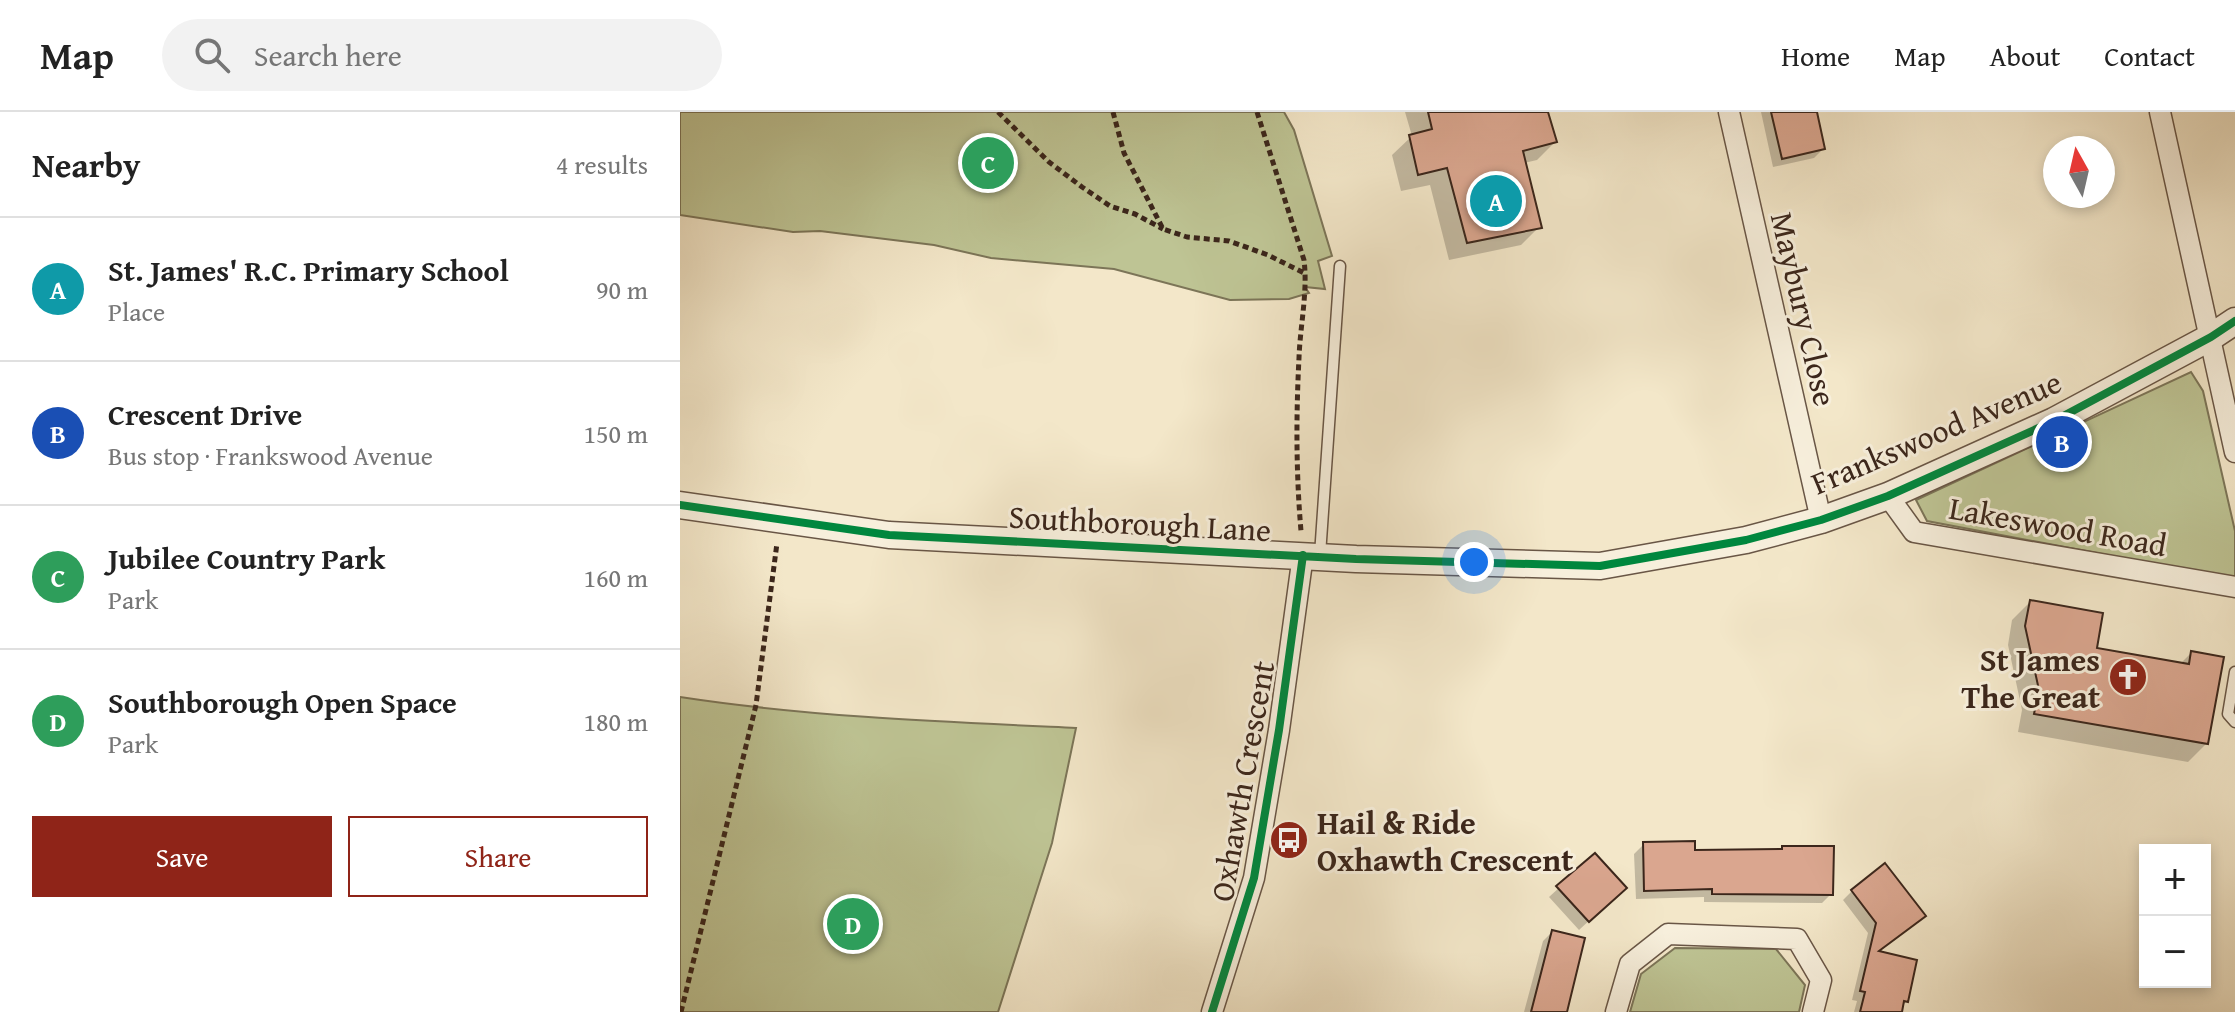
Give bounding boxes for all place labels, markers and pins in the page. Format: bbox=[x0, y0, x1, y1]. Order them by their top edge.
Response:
pin: C bbox=[962, 133, 1014, 193]
pin: A bbox=[1470, 171, 1522, 231]
pin: B bbox=[2036, 412, 2088, 472]
place label: St James The Great bbox=[1962, 636, 2100, 720]
church icon: St James The Great bbox=[2107, 656, 2149, 698]
place label: Hail & Ride Oxhawth Crescent bbox=[1317, 799, 1573, 883]
bus stop icon: Hail & Ride Oxhawth Crescent bbox=[1268, 819, 1310, 861]
pin: D bbox=[827, 894, 879, 954]

